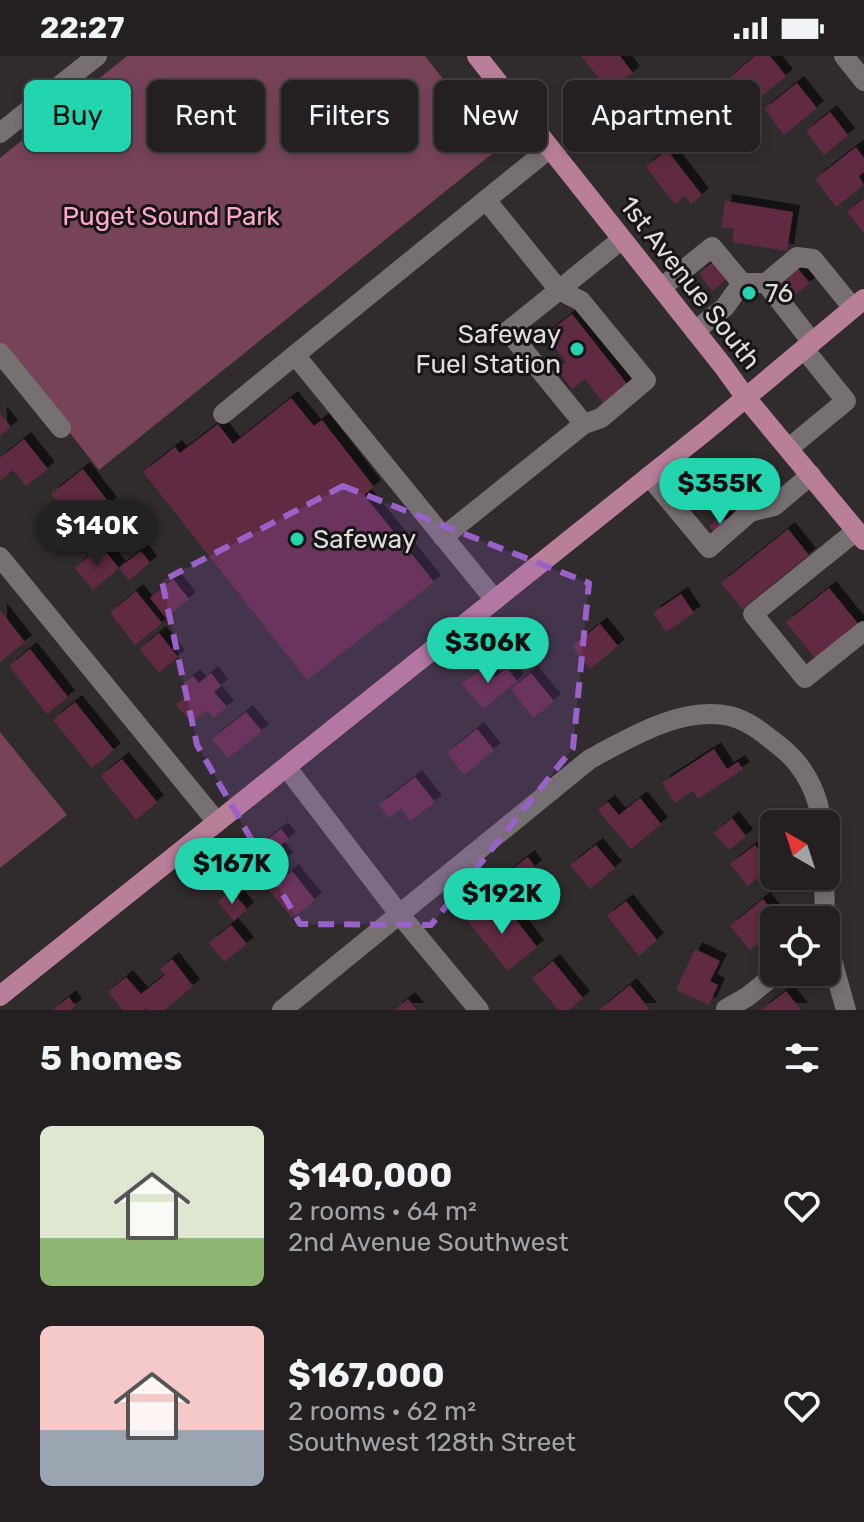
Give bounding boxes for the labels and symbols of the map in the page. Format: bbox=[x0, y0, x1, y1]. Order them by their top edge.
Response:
street label: 1st Avenue South bbox=[613, 191, 767, 375]
park label: Puget Sound Park bbox=[62, 201, 280, 232]
place label: 76 bbox=[765, 278, 793, 309]
marker: 76 bbox=[740, 284, 758, 302]
place label: Safeway Fuel Station bbox=[415, 319, 561, 380]
marker: Safeway Fuel Station bbox=[568, 340, 586, 358]
pin: $355K bbox=[664, 458, 776, 526]
pin: $140K bbox=[41, 500, 153, 568]
place label: Safeway bbox=[313, 524, 416, 555]
marker: Safeway bbox=[288, 530, 306, 548]
pin: $306K bbox=[432, 617, 544, 685]
north arrow bbox=[760, 810, 840, 890]
pin: $167K bbox=[176, 838, 288, 906]
pin: $192K bbox=[446, 868, 558, 936]

